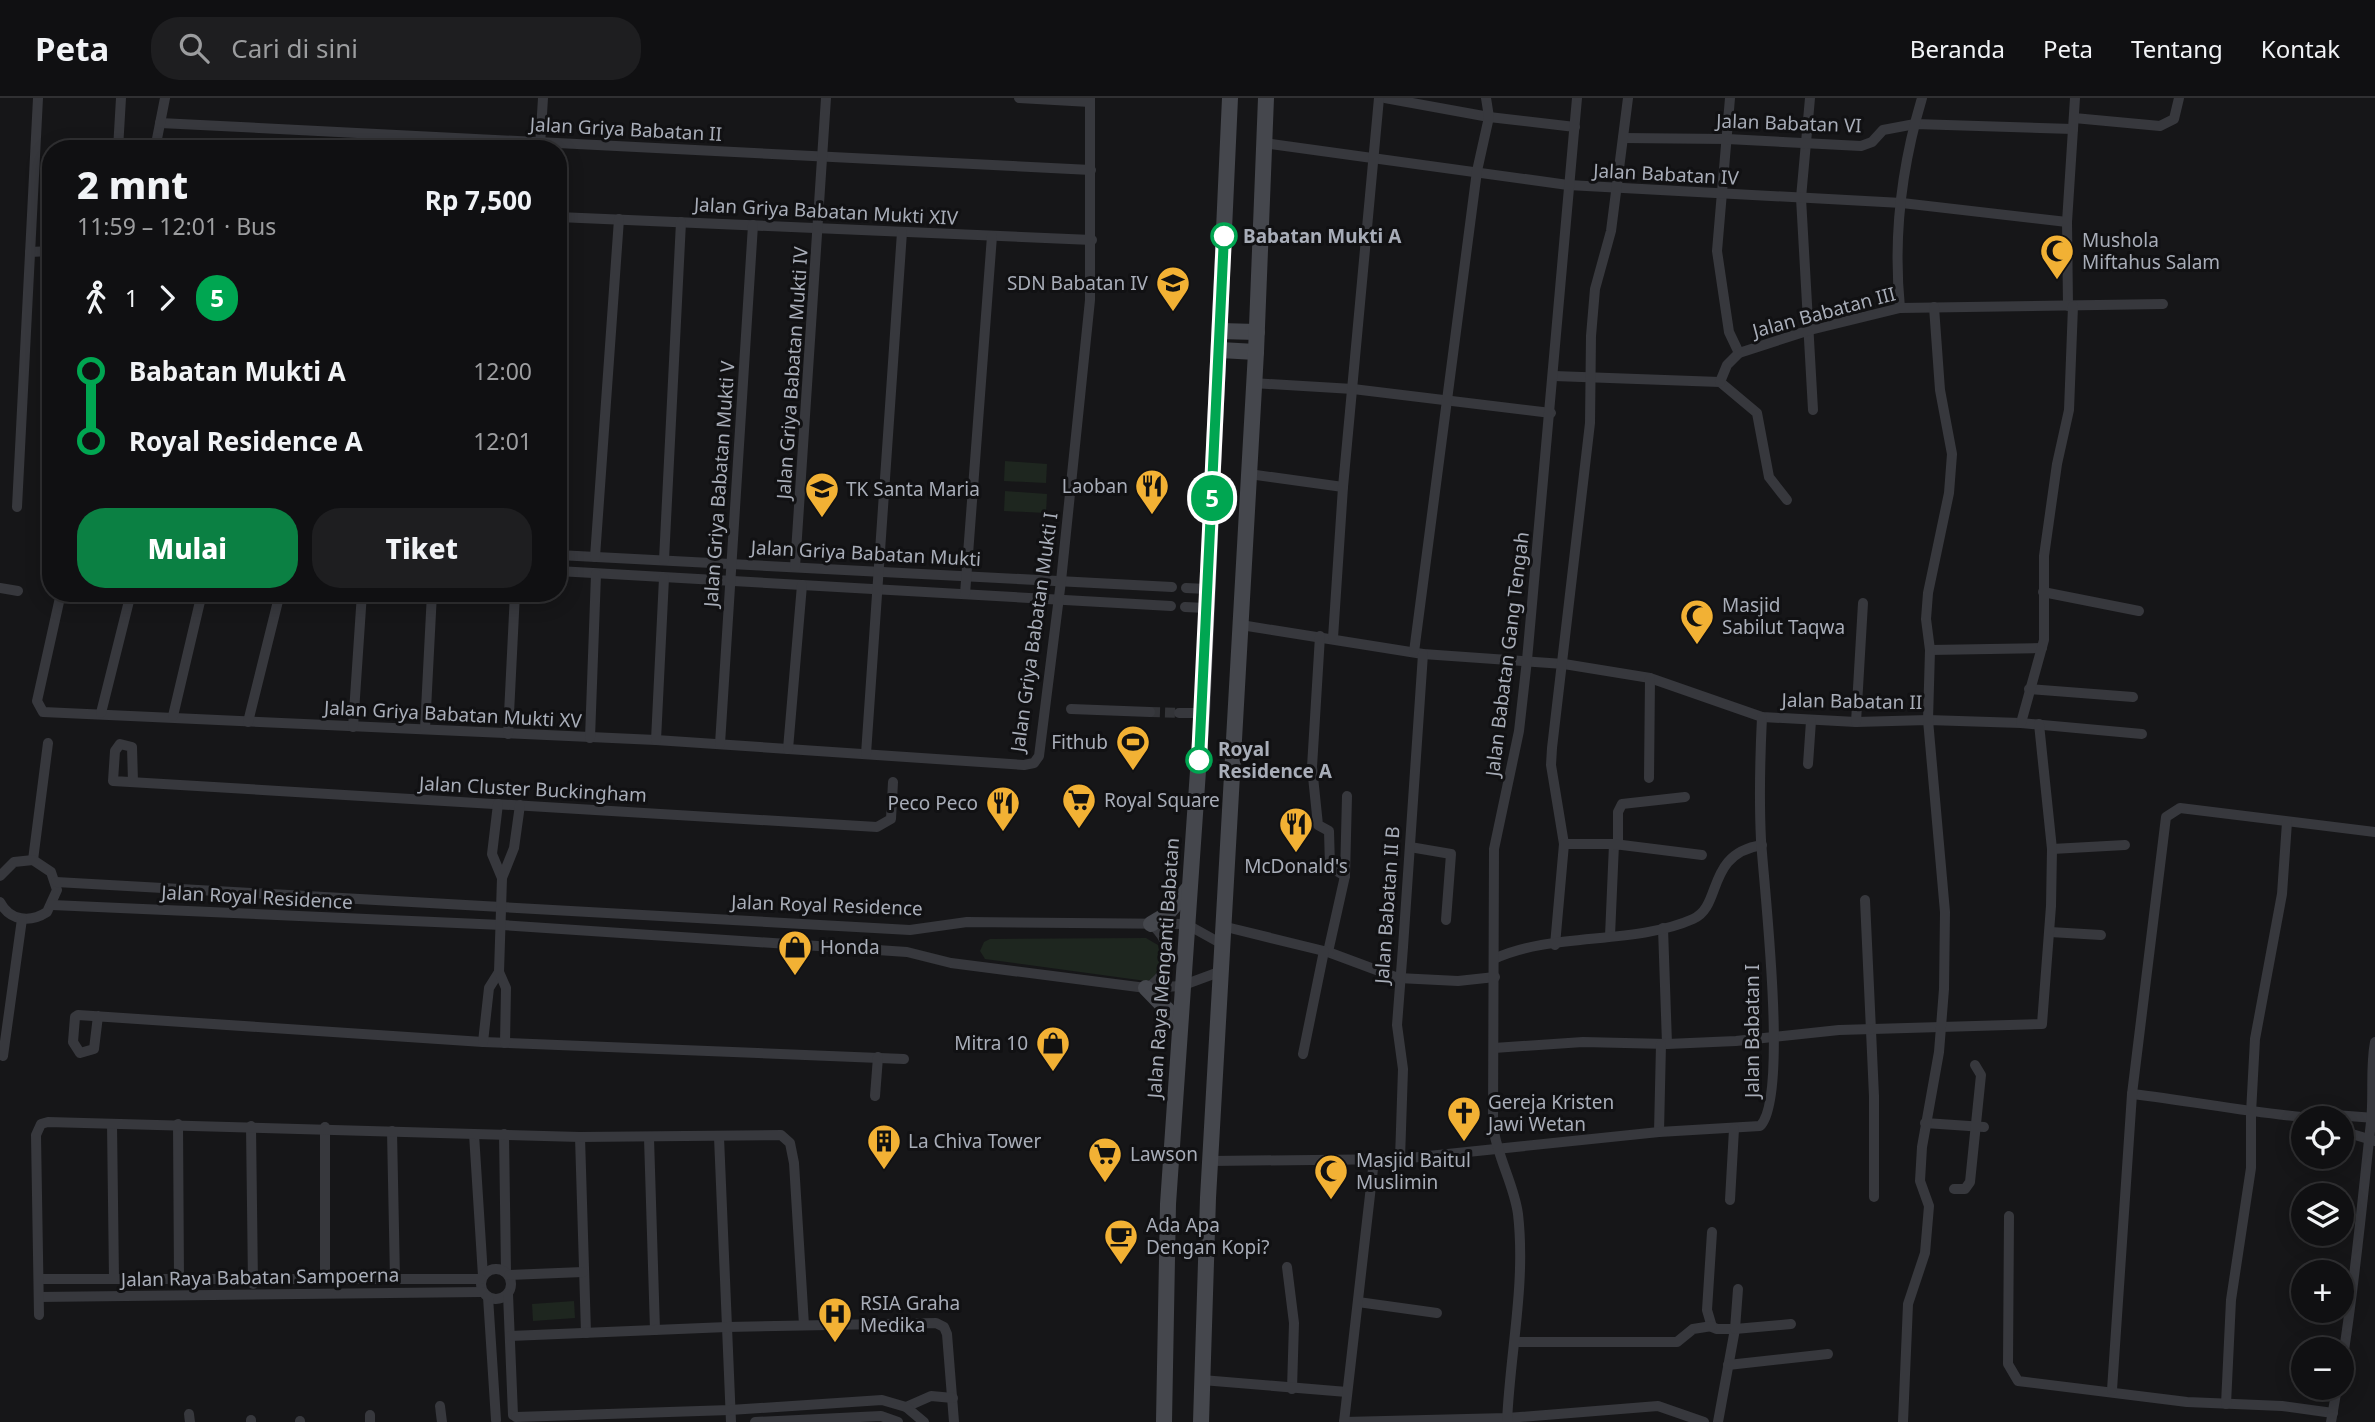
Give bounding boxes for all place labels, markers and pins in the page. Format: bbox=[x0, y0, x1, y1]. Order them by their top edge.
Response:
marker: Babatan Mukti A bbox=[1211, 223, 1237, 249]
place label: Babatan Mukti A bbox=[1243, 223, 1402, 249]
place label: Mushola Miftahus Salam bbox=[2082, 227, 2220, 275]
mosque icon: Mushola Miftahus Salam bbox=[2038, 232, 2076, 281]
school or university icon: SDN Babatan IV bbox=[1154, 264, 1192, 313]
place label: SDN Babatan IV bbox=[1007, 270, 1149, 296]
restaurant icon: Laoban bbox=[1133, 467, 1171, 516]
school or university icon: TK Santa Maria bbox=[803, 470, 841, 519]
place label: Laoban bbox=[1062, 473, 1128, 499]
place label: TK Santa Maria bbox=[846, 476, 980, 502]
place label: Masjid Sabilut Taqwa bbox=[1722, 592, 1845, 640]
mosque icon: Masjid Sabilut Taqwa bbox=[1678, 597, 1716, 646]
sports icon: Fithub bbox=[1114, 723, 1152, 772]
place label: Fithub bbox=[1051, 729, 1108, 755]
place label: Royal Residence A bbox=[1218, 736, 1333, 784]
marker: Royal Residence A bbox=[1186, 747, 1212, 773]
supermarket icon: Royal Square bbox=[1060, 781, 1098, 830]
restaurant icon: Peco Peco bbox=[984, 784, 1022, 833]
place label: Royal Square bbox=[1104, 787, 1220, 813]
place label: Peco Peco bbox=[887, 790, 978, 816]
restaurant icon: McDonald's bbox=[1277, 805, 1315, 854]
place label: McDonald's bbox=[1244, 853, 1348, 879]
shop icon: Honda bbox=[776, 928, 814, 977]
place label: Honda bbox=[820, 934, 880, 960]
shop icon: Mitra 10 bbox=[1034, 1024, 1072, 1073]
place label: Mitra 10 bbox=[954, 1030, 1028, 1056]
place label: Gereja Kristen Jawi Wetan bbox=[1486, 1089, 1614, 1137]
church icon: Gereja Kristen Jawi Wetan bbox=[1445, 1094, 1483, 1143]
building icon: La Chiva Tower bbox=[865, 1122, 903, 1171]
place label: La Chiva Tower bbox=[908, 1128, 1041, 1154]
supermarket icon: Lawson bbox=[1086, 1135, 1124, 1184]
place label: Lawson bbox=[1130, 1141, 1198, 1167]
place label: Masjid Baitul Muslimin bbox=[1356, 1147, 1471, 1195]
mosque icon: Masjid Baitul Muslimin bbox=[1312, 1152, 1350, 1201]
place label: Ada Apa Dengan Kopi? bbox=[1146, 1212, 1269, 1260]
cafe icon: Ada Apa Dengan Kopi? bbox=[1102, 1217, 1140, 1266]
place label: RSIA Graha Medika bbox=[860, 1290, 960, 1338]
hospital icon: RSIA Graha Medika bbox=[816, 1295, 854, 1344]

